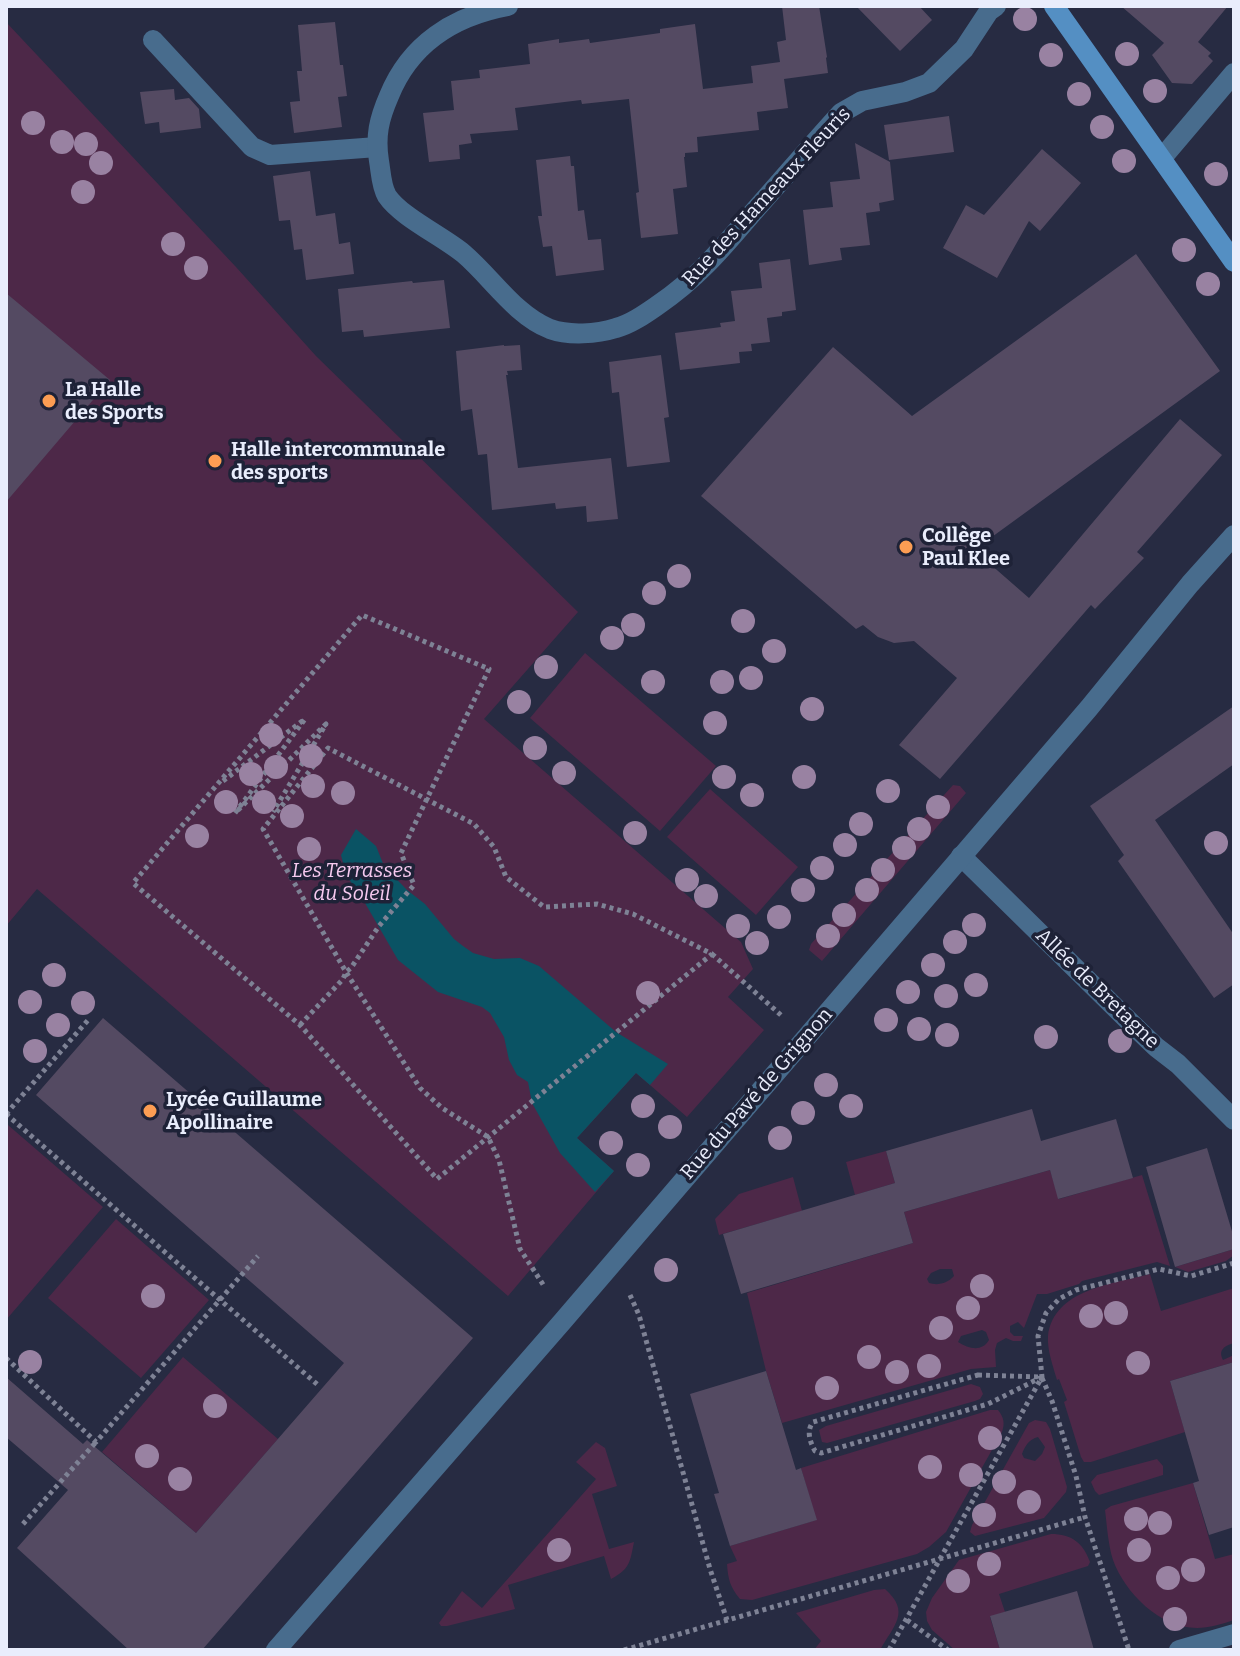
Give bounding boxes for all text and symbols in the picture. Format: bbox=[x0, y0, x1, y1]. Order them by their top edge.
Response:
street label: Rue des Hameaux Fleuris bbox=[678, 103, 856, 291]
place label: La Halle des Sports bbox=[65, 378, 164, 425]
marker: La Halle des Sports bbox=[40, 392, 58, 410]
place label: Halle intercommunale des sports bbox=[231, 438, 445, 485]
marker: Halle intercommunale des sports bbox=[206, 452, 224, 470]
place label: Collège Paul Klee bbox=[922, 524, 1010, 571]
marker: Collège Paul Klee bbox=[897, 538, 915, 556]
park label: Les Terrasses du Soleil bbox=[292, 859, 412, 906]
street label: Allée de Bretagne bbox=[1030, 924, 1164, 1054]
street label: Rue du Pavé de Grignon bbox=[676, 1003, 838, 1185]
place label: Lycée Guillaume Apollinaire bbox=[166, 1088, 322, 1135]
marker: Lycée Guillaume Apollinaire bbox=[141, 1102, 159, 1120]

